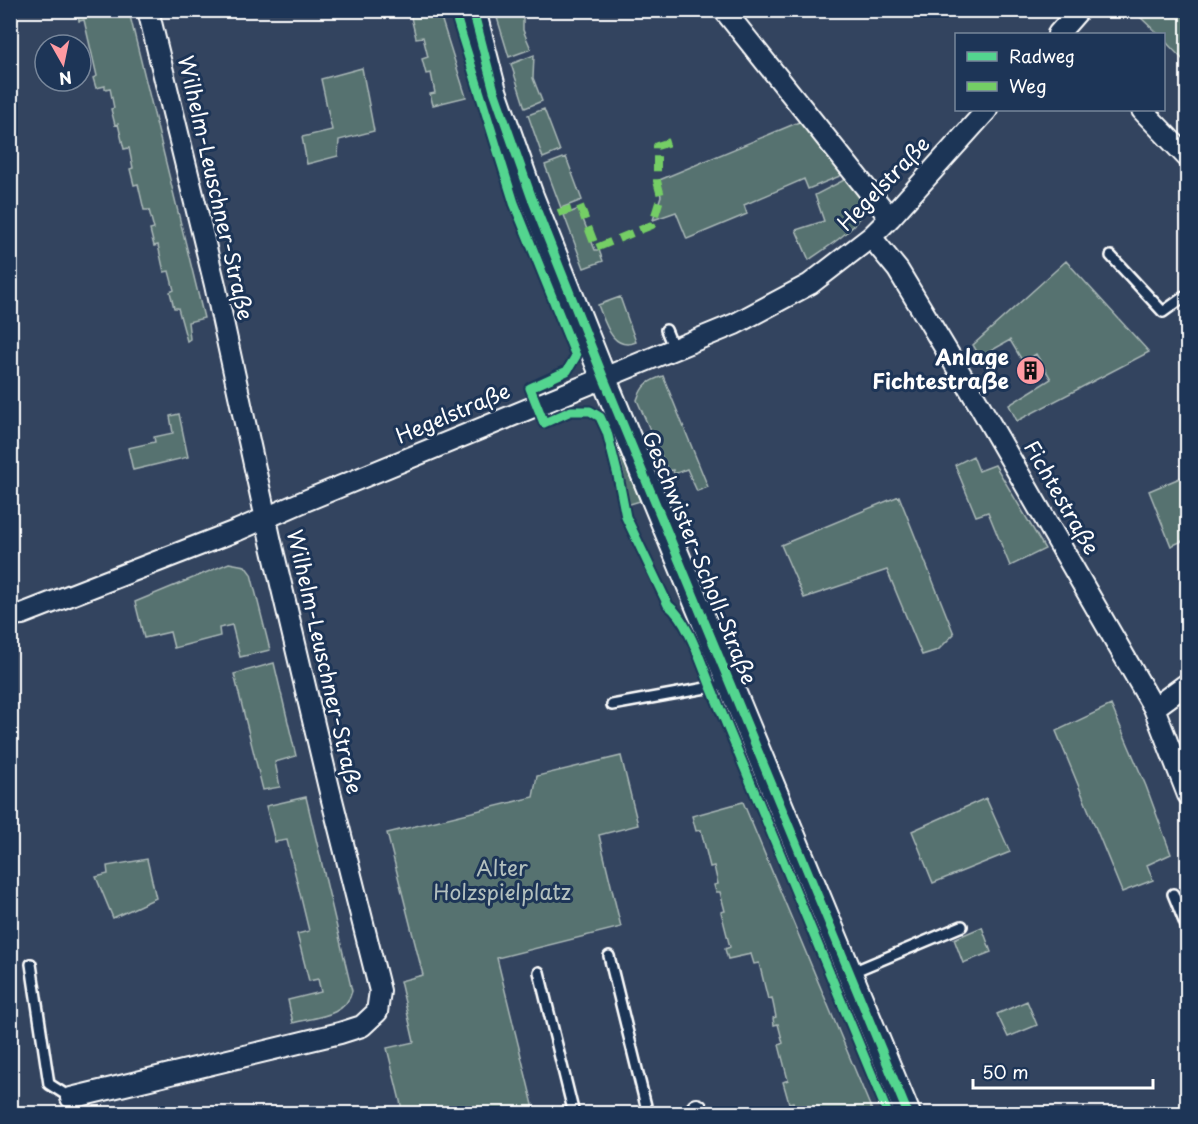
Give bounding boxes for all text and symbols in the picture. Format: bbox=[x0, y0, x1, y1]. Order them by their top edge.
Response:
north arrow bbox=[33, 33, 93, 93]
legend bbox=[955, 33, 1165, 111]
text: Radweg bbox=[1009, 42, 1075, 69]
street label: Wilhelm-Leuschner-Straße bbox=[171, 52, 263, 323]
text: N bbox=[57, 66, 74, 92]
text: Weg bbox=[1009, 72, 1047, 99]
street label: Hegelstraße bbox=[829, 128, 936, 237]
place label: Anlage Fichtestraße bbox=[872, 340, 1009, 396]
building icon: Anlage Fichtestraße bbox=[1014, 354, 1046, 386]
street label: Hegelstraße bbox=[390, 374, 514, 451]
street label: Geschwister-Scholl-Straße bbox=[635, 426, 766, 689]
street label: Fichtestraße bbox=[1017, 434, 1108, 560]
street label: Wilhelm-Leuschner-Straße bbox=[280, 526, 372, 797]
park label: Alter Holzspielplatz bbox=[433, 851, 571, 907]
scale bar bbox=[973, 1052, 1153, 1090]
text: 50 m bbox=[982, 1058, 1029, 1085]

